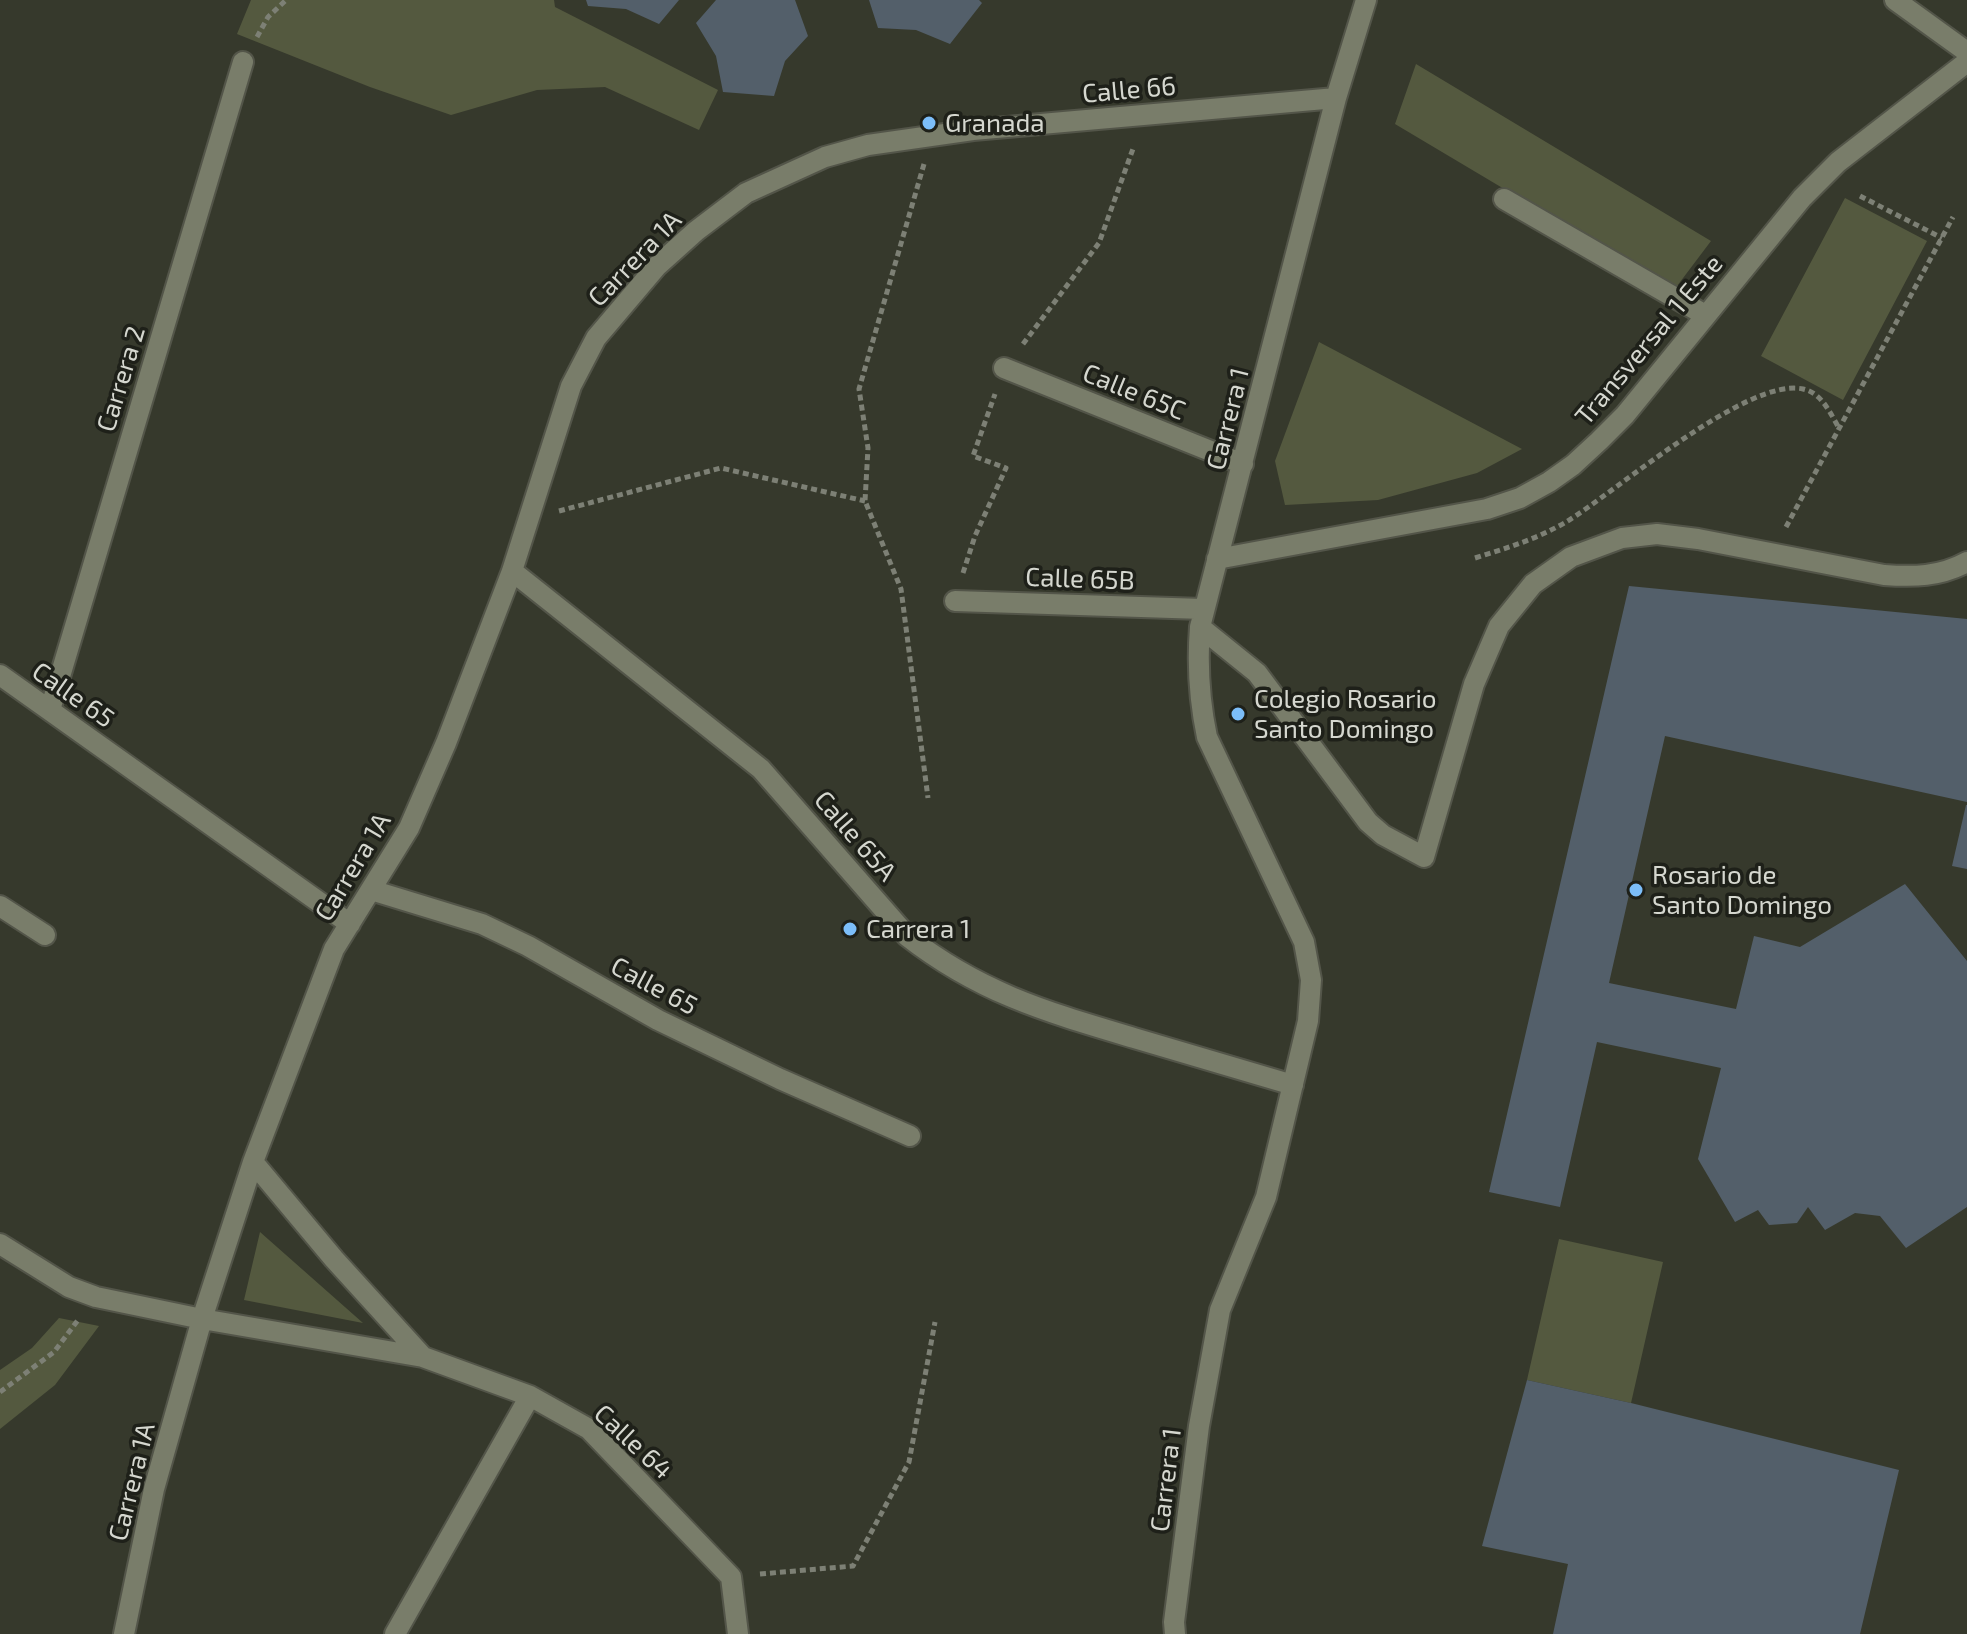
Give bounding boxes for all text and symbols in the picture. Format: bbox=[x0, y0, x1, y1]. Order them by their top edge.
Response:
street label: Calle 66 bbox=[1081, 70, 1177, 110]
place label: Granada bbox=[945, 107, 1045, 139]
marker: Granada bbox=[920, 114, 938, 132]
street label: Carrera 1A bbox=[582, 205, 688, 313]
street label: Transversal 1 Este bbox=[1569, 249, 1729, 431]
street label: Carrera 2 bbox=[90, 322, 152, 436]
street label: Calle 65C bbox=[1078, 357, 1190, 427]
street label: Carrera 1 bbox=[1200, 365, 1256, 473]
street label: Calle 65B bbox=[1025, 562, 1135, 596]
street label: Calle 65 bbox=[26, 656, 120, 734]
place label: Colegio Rosario Santo Domingo bbox=[1254, 683, 1437, 744]
marker: Colegio Rosario Santo Domingo bbox=[1229, 705, 1247, 723]
street label: Calle 65A bbox=[807, 785, 903, 887]
street label: Carrera 1A bbox=[309, 807, 397, 927]
place label: Rosario de Santo Domingo bbox=[1652, 859, 1832, 920]
marker: Rosario de Santo Domingo bbox=[1627, 881, 1645, 899]
place label: Carrera 1 bbox=[866, 913, 970, 945]
marker: Carrera 1 bbox=[841, 920, 859, 938]
street label: Calle 65 bbox=[606, 950, 702, 1022]
street label: Calle 64 bbox=[588, 1398, 678, 1486]
street label: Carrera 1A bbox=[102, 1420, 162, 1544]
street label: Carrera 1 bbox=[1144, 1426, 1188, 1534]

